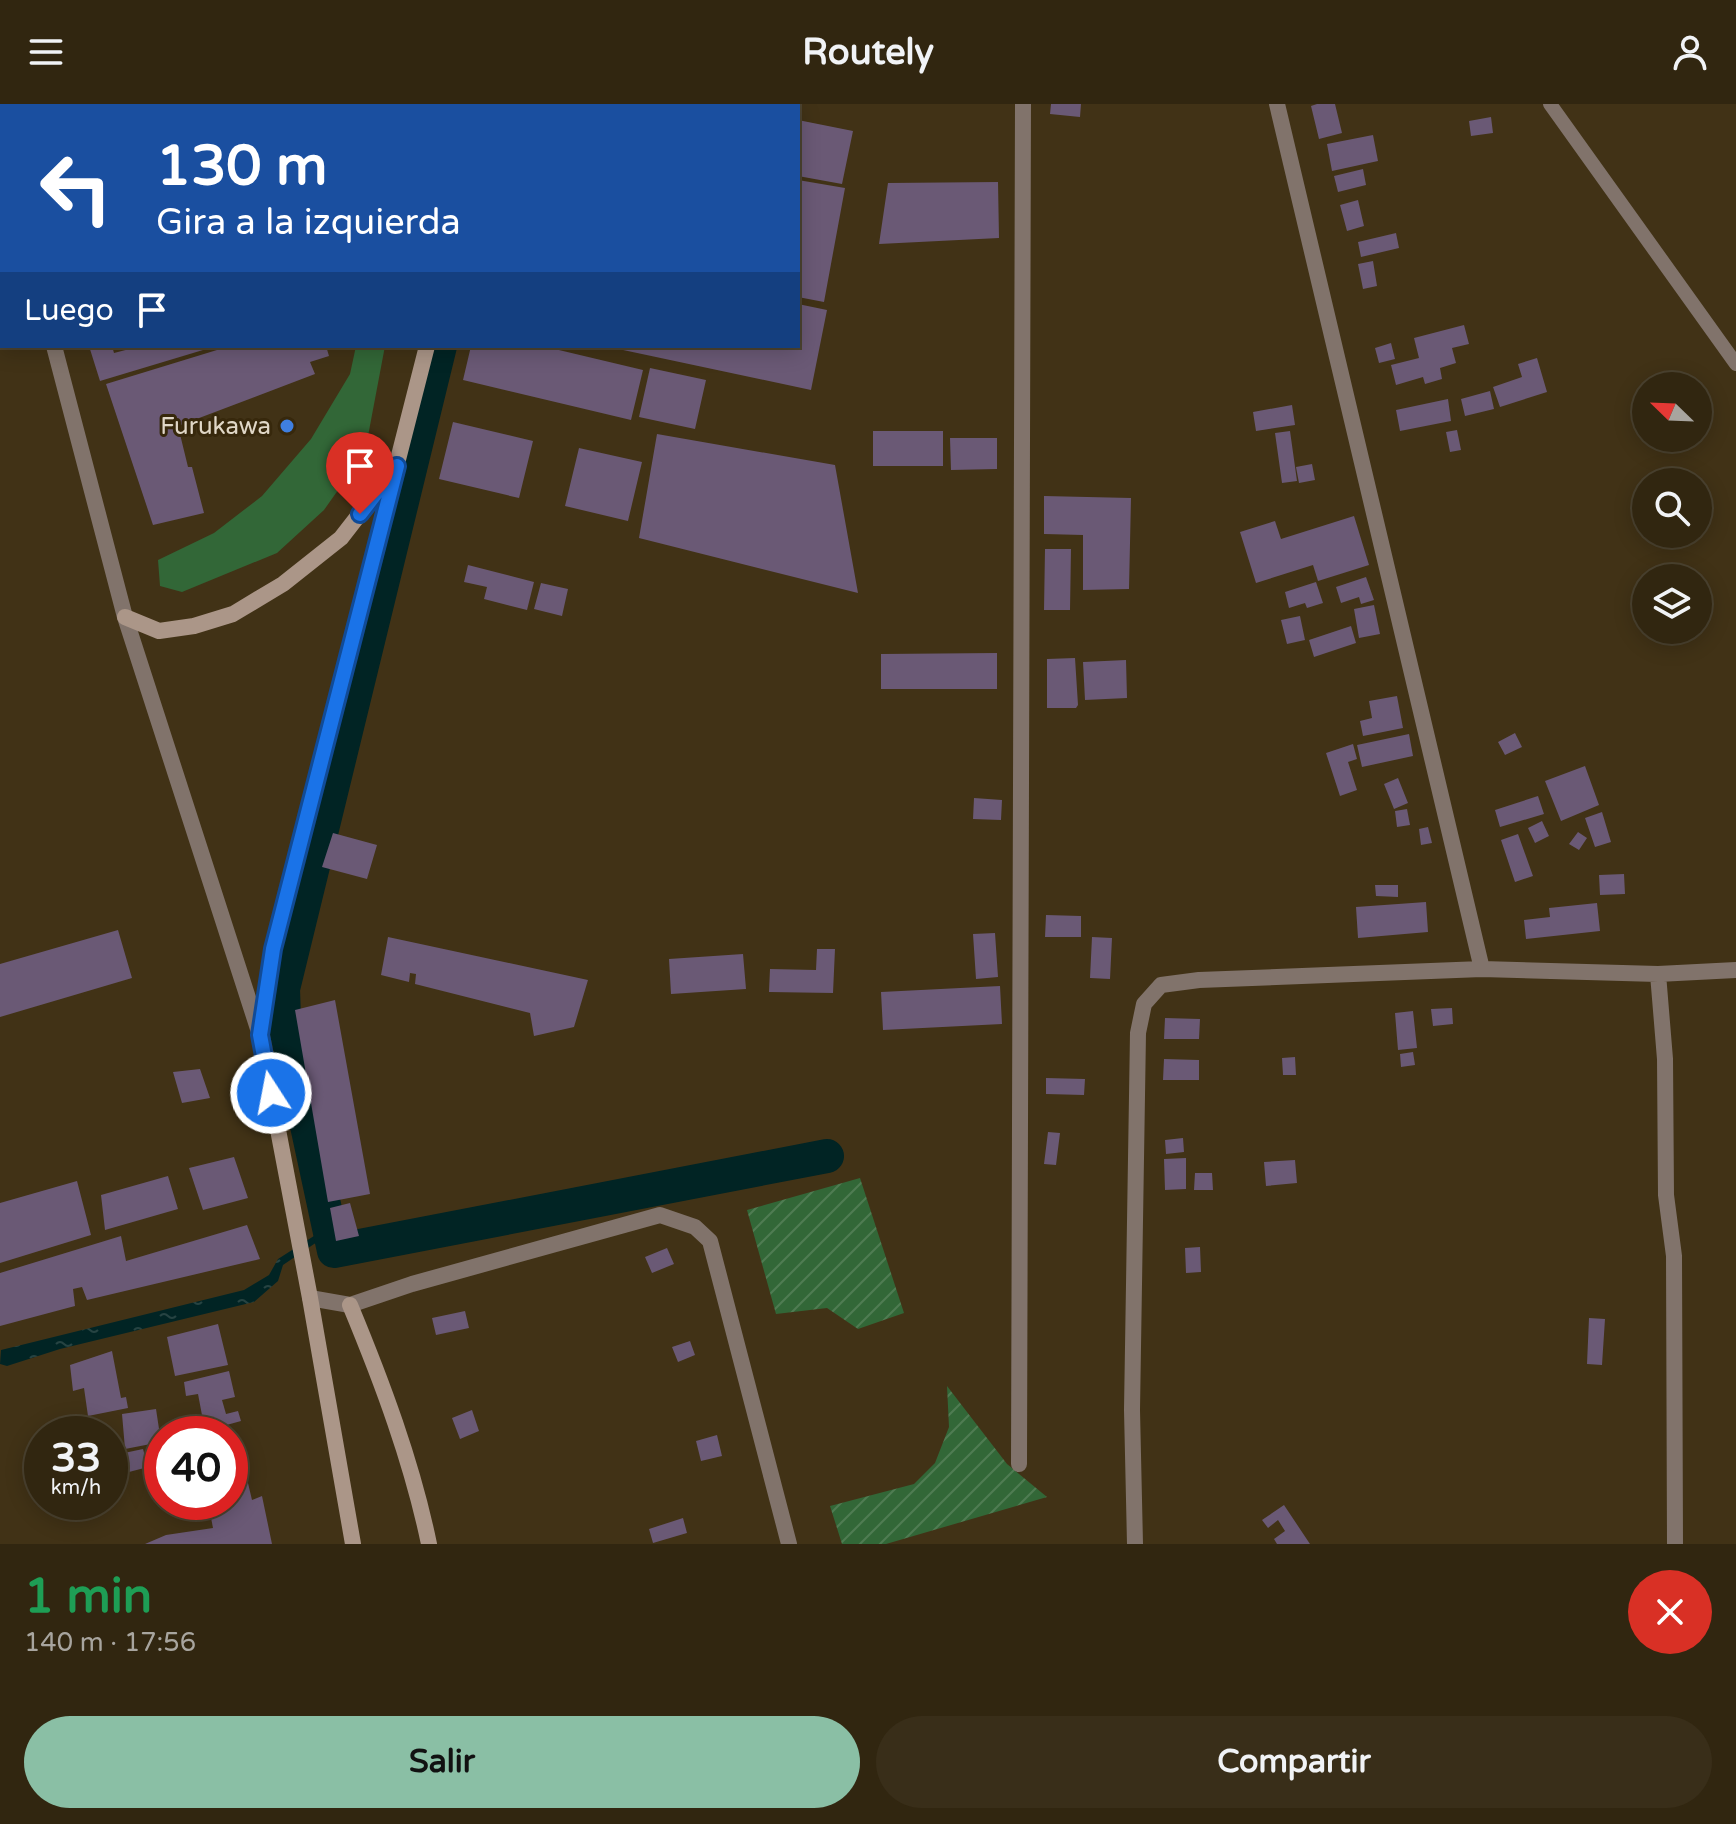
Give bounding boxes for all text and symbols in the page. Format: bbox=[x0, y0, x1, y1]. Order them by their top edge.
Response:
icon: menu bbox=[24, 30, 68, 74]
icon: person bbox=[1668, 30, 1712, 74]
text: Routely bbox=[802, 31, 934, 74]
text: 130 m bbox=[156, 133, 327, 200]
icon: left bbox=[24, 136, 128, 240]
text: Gira a la izquierda bbox=[156, 201, 461, 244]
icon: arrive bbox=[130, 288, 174, 332]
text: Luego bbox=[24, 292, 114, 329]
north arrow bbox=[1632, 372, 1712, 452]
map controls bbox=[1632, 372, 1712, 644]
place label: Furukawa bbox=[160, 412, 271, 441]
marker: Furukawa bbox=[278, 417, 296, 435]
pin bbox=[326, 432, 394, 514]
icon: arrive bbox=[338, 444, 382, 488]
button: search bbox=[1632, 468, 1712, 548]
button: layers bbox=[1632, 564, 1712, 644]
position arrow bbox=[229, 1051, 313, 1135]
speed limit sign: 40 bbox=[144, 1416, 248, 1520]
text: 33 bbox=[51, 1434, 101, 1482]
text: km/h bbox=[51, 1476, 101, 1500]
text: 1 min bbox=[24, 1568, 152, 1626]
button: close bbox=[1628, 1570, 1712, 1654]
text: 140 m · 17:56 bbox=[24, 1627, 196, 1658]
button: Salir bbox=[24, 1716, 860, 1808]
button: Compartir bbox=[876, 1716, 1712, 1808]

